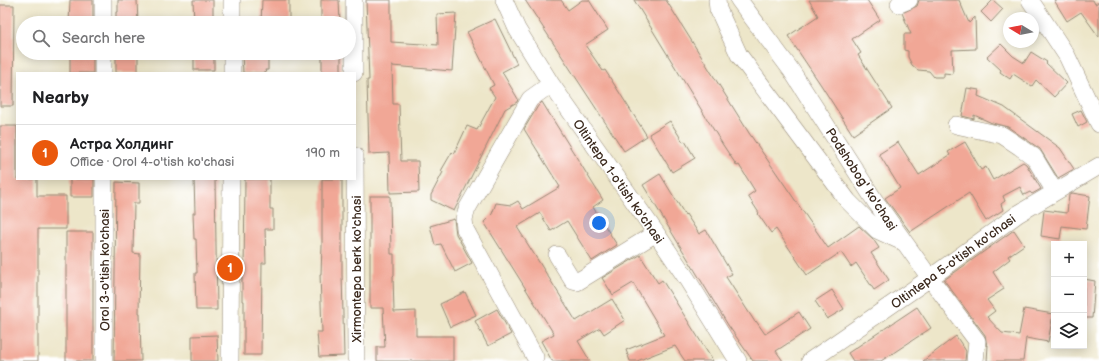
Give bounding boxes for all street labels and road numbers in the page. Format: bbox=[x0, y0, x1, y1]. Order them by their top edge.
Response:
street label: Oltintepa 1-o'tish ko'chasi bbox=[569, 116, 667, 247]
street label: Podshobog' ko'chasi bbox=[822, 125, 900, 234]
street label: Xirmontepa berk ko'chasi bbox=[349, 196, 365, 343]
street label: Orol 3-o'tish ko'chasi bbox=[97, 209, 113, 331]
street label: Oltintepa 5-o'tish ko'chasi bbox=[888, 211, 1019, 312]

